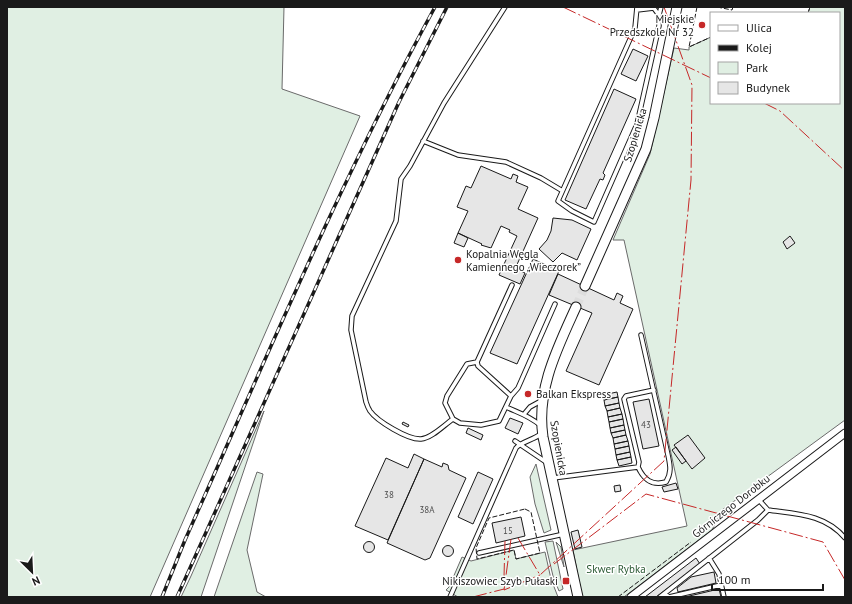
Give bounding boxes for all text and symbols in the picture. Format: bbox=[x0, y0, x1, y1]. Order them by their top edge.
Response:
place label: Miejskie Przedszkole Nr 32 bbox=[610, 12, 694, 39]
legend bbox=[710, 12, 840, 104]
marker: Miejskie Przedszkole Nr 32 bbox=[697, 20, 707, 30]
text: Ulica bbox=[746, 20, 772, 35]
text: Kolej bbox=[746, 40, 772, 55]
text: Park bbox=[746, 60, 768, 75]
text: Budynek bbox=[746, 80, 790, 95]
street label: Szopienicka bbox=[620, 106, 650, 164]
place label: Kopalnia Węgla Kamiennego „Wieczorek” bbox=[466, 247, 581, 274]
marker: Kopalnia Węgla Kamiennego „Wieczorek” bbox=[453, 255, 463, 265]
place label: Balkan Ekspress bbox=[536, 387, 611, 401]
marker: Balkan Ekspress bbox=[523, 389, 533, 399]
street label: Szopienicka bbox=[547, 419, 571, 477]
house number: 43 bbox=[641, 419, 651, 430]
street label: Górniczego Dorobku bbox=[689, 471, 773, 541]
house number: 38 bbox=[384, 489, 394, 500]
house number: 38A bbox=[419, 504, 435, 515]
house number: 15 bbox=[503, 525, 513, 536]
north arrow bbox=[12, 552, 52, 592]
park label: Skwer Rybka bbox=[586, 562, 646, 576]
scale bar bbox=[712, 566, 823, 592]
text: 100 m bbox=[718, 572, 751, 587]
text: N bbox=[30, 573, 42, 589]
place label: Nikiszowiec Szyb Pułaski bbox=[442, 574, 558, 588]
marker: Nikiszowiec Szyb Pułaski bbox=[561, 576, 571, 586]

